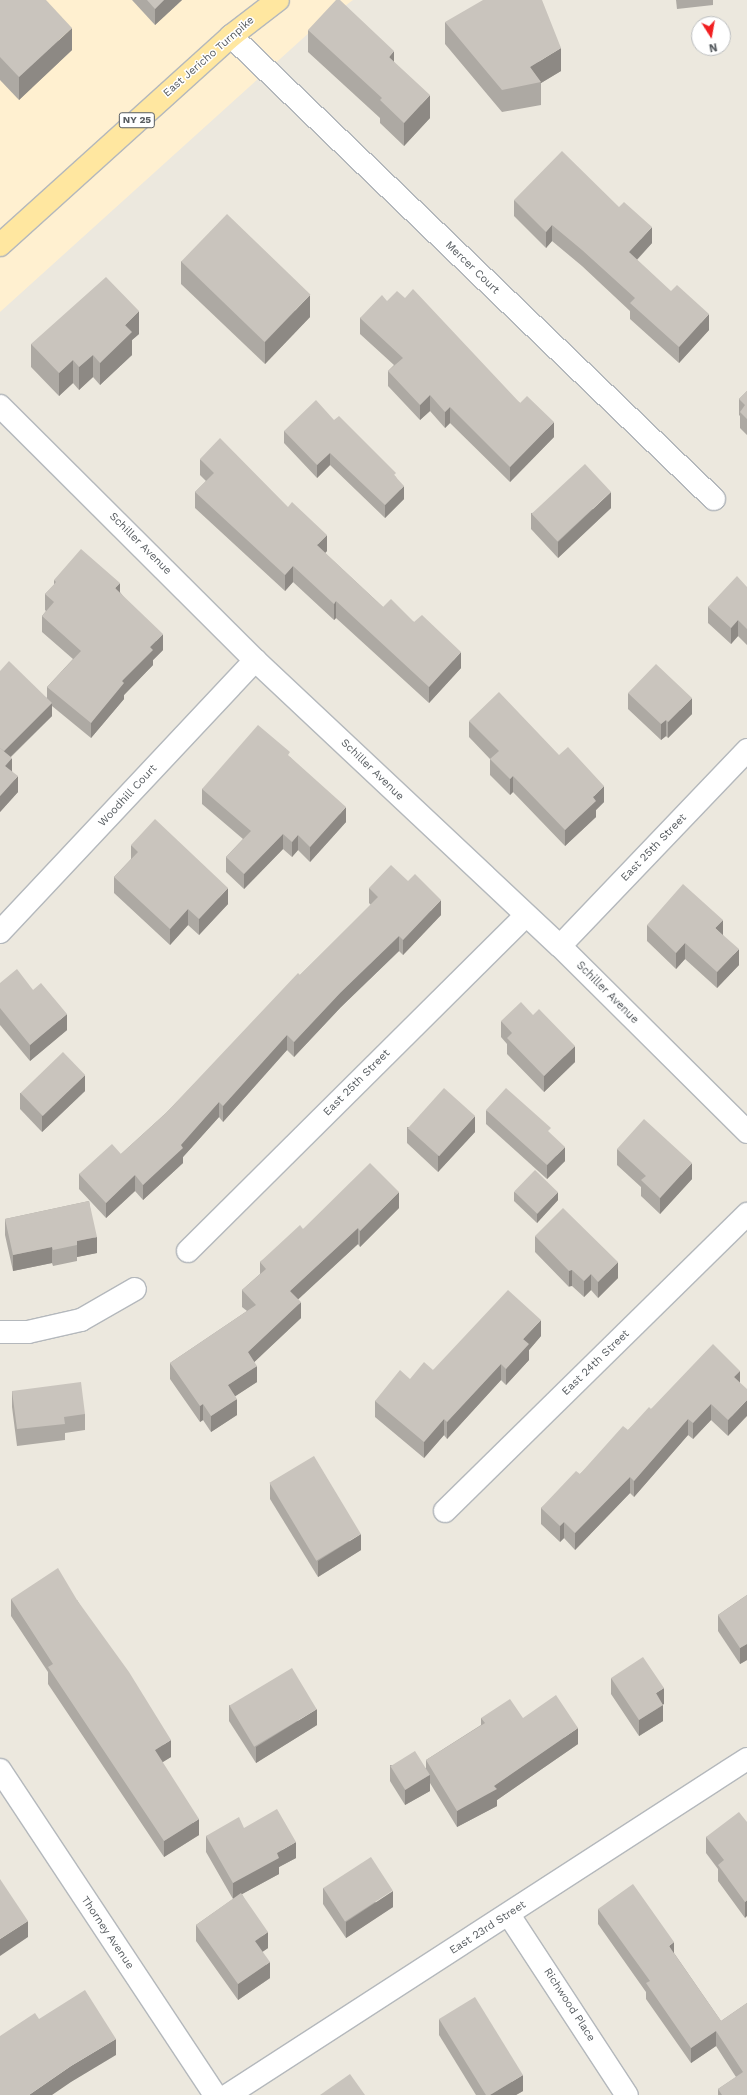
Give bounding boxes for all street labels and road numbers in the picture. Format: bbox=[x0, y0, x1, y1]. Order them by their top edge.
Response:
street label: East Jericho Turnpike bbox=[161, 14, 257, 100]
road number: NY 25 bbox=[118, 112, 156, 128]
street label: Mercer Court bbox=[442, 239, 502, 297]
street label: Schiller Avenue bbox=[106, 510, 174, 578]
street label: Schiller Avenue bbox=[338, 736, 406, 804]
street label: Woodhill Court bbox=[96, 762, 160, 830]
street label: East 25th Street bbox=[619, 812, 689, 884]
street label: Schiller Avenue bbox=[573, 959, 641, 1027]
street label: East 25th Street bbox=[321, 1047, 393, 1119]
street label: East 24th Street bbox=[560, 1328, 632, 1398]
street label: Thorney Avenue bbox=[78, 1894, 136, 1972]
street label: East 23rd Street bbox=[447, 1898, 529, 1958]
street label: Richwood Place bbox=[540, 1966, 598, 2044]

